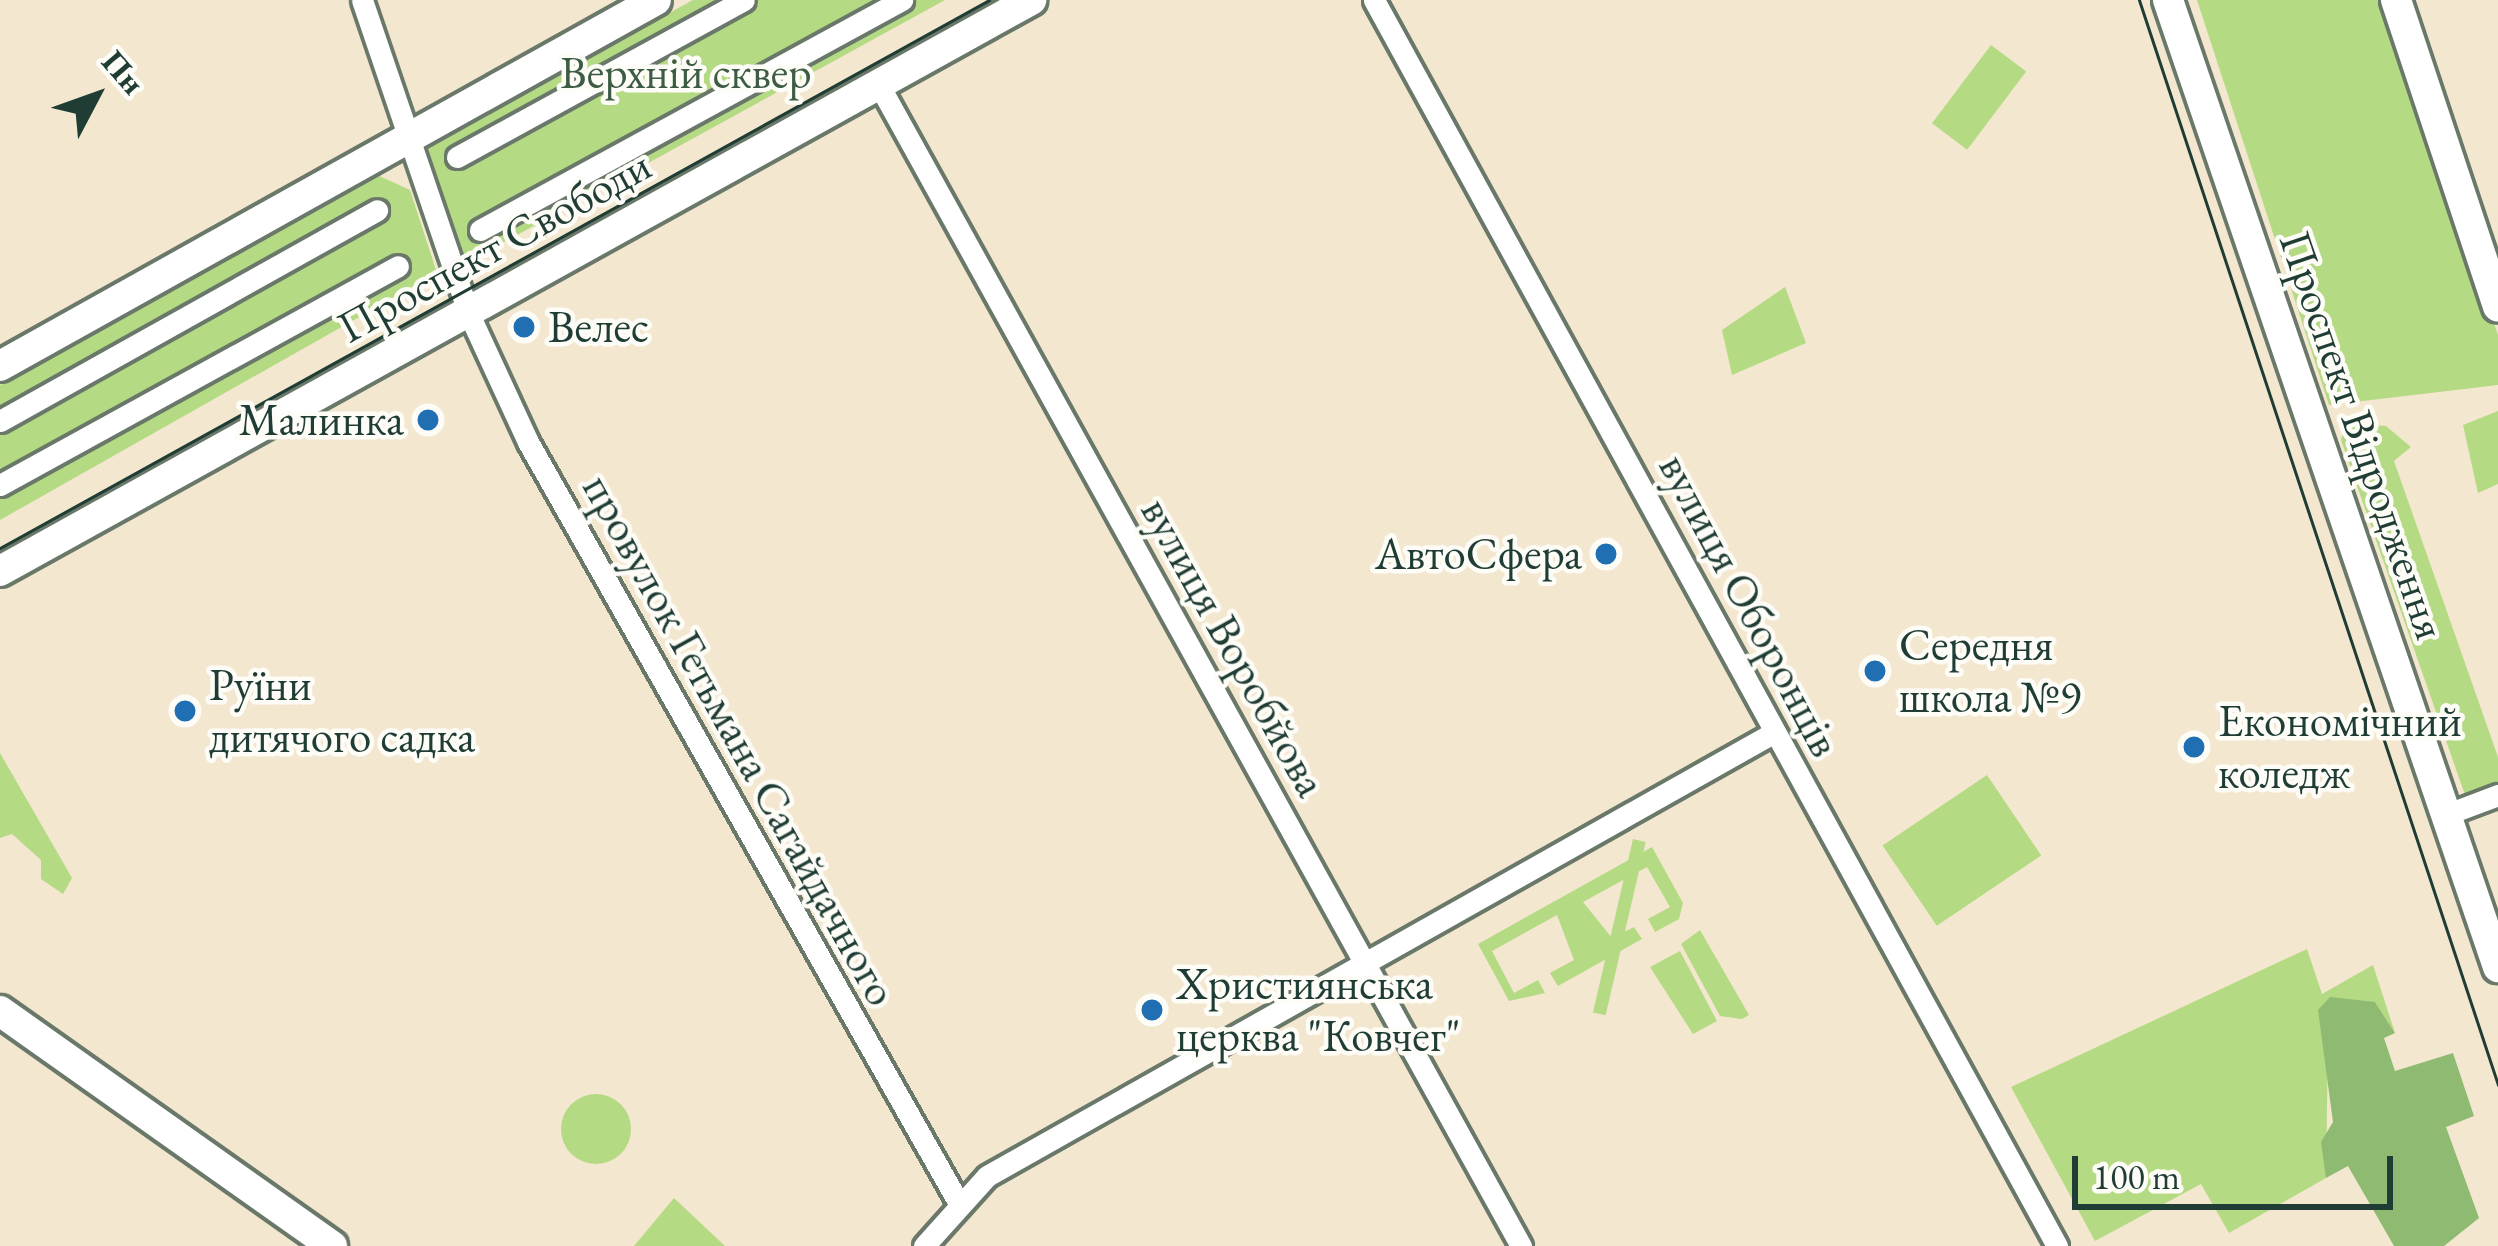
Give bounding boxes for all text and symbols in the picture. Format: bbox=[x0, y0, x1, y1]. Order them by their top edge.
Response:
north arrow bbox=[36, 36, 156, 156]
text: Пн bbox=[93, 41, 155, 103]
park label: Верхній сквер bbox=[560, 46, 812, 100]
street label: Проспект Свободи bbox=[328, 138, 660, 354]
street label: Проспект Відродження bbox=[2268, 224, 2458, 646]
place label: Велес bbox=[548, 300, 649, 354]
marker: Велес bbox=[511, 314, 537, 340]
place label: Малинка bbox=[239, 393, 404, 447]
marker: Малинка bbox=[415, 407, 441, 433]
street label: вулиця Оборонців bbox=[1648, 444, 1852, 766]
street label: провулок Гетьмана Сагайдачного bbox=[571, 465, 909, 1015]
street label: вулиця Воробйова bbox=[1130, 488, 1338, 806]
place label: АвтоСфера bbox=[1375, 527, 1582, 581]
marker: АвтоСфера bbox=[1593, 541, 1619, 567]
place label: Середня школа №9 bbox=[1899, 618, 2081, 724]
place label: Руїни дитячого садка bbox=[209, 658, 475, 764]
marker: Середня школа №9 bbox=[1862, 658, 1888, 684]
place label: Економічний коледж bbox=[2218, 694, 2462, 800]
marker: Руїни дитячого садка bbox=[172, 698, 198, 724]
marker: Економічний коледж bbox=[2181, 734, 2207, 760]
place label: Християнська церква "Ковчег" bbox=[1176, 957, 1461, 1063]
marker: Християнська церква "Ковчег" bbox=[1139, 997, 1165, 1023]
scale bar bbox=[2078, 1132, 2399, 1206]
text: 100 m bbox=[2093, 1153, 2180, 1200]

